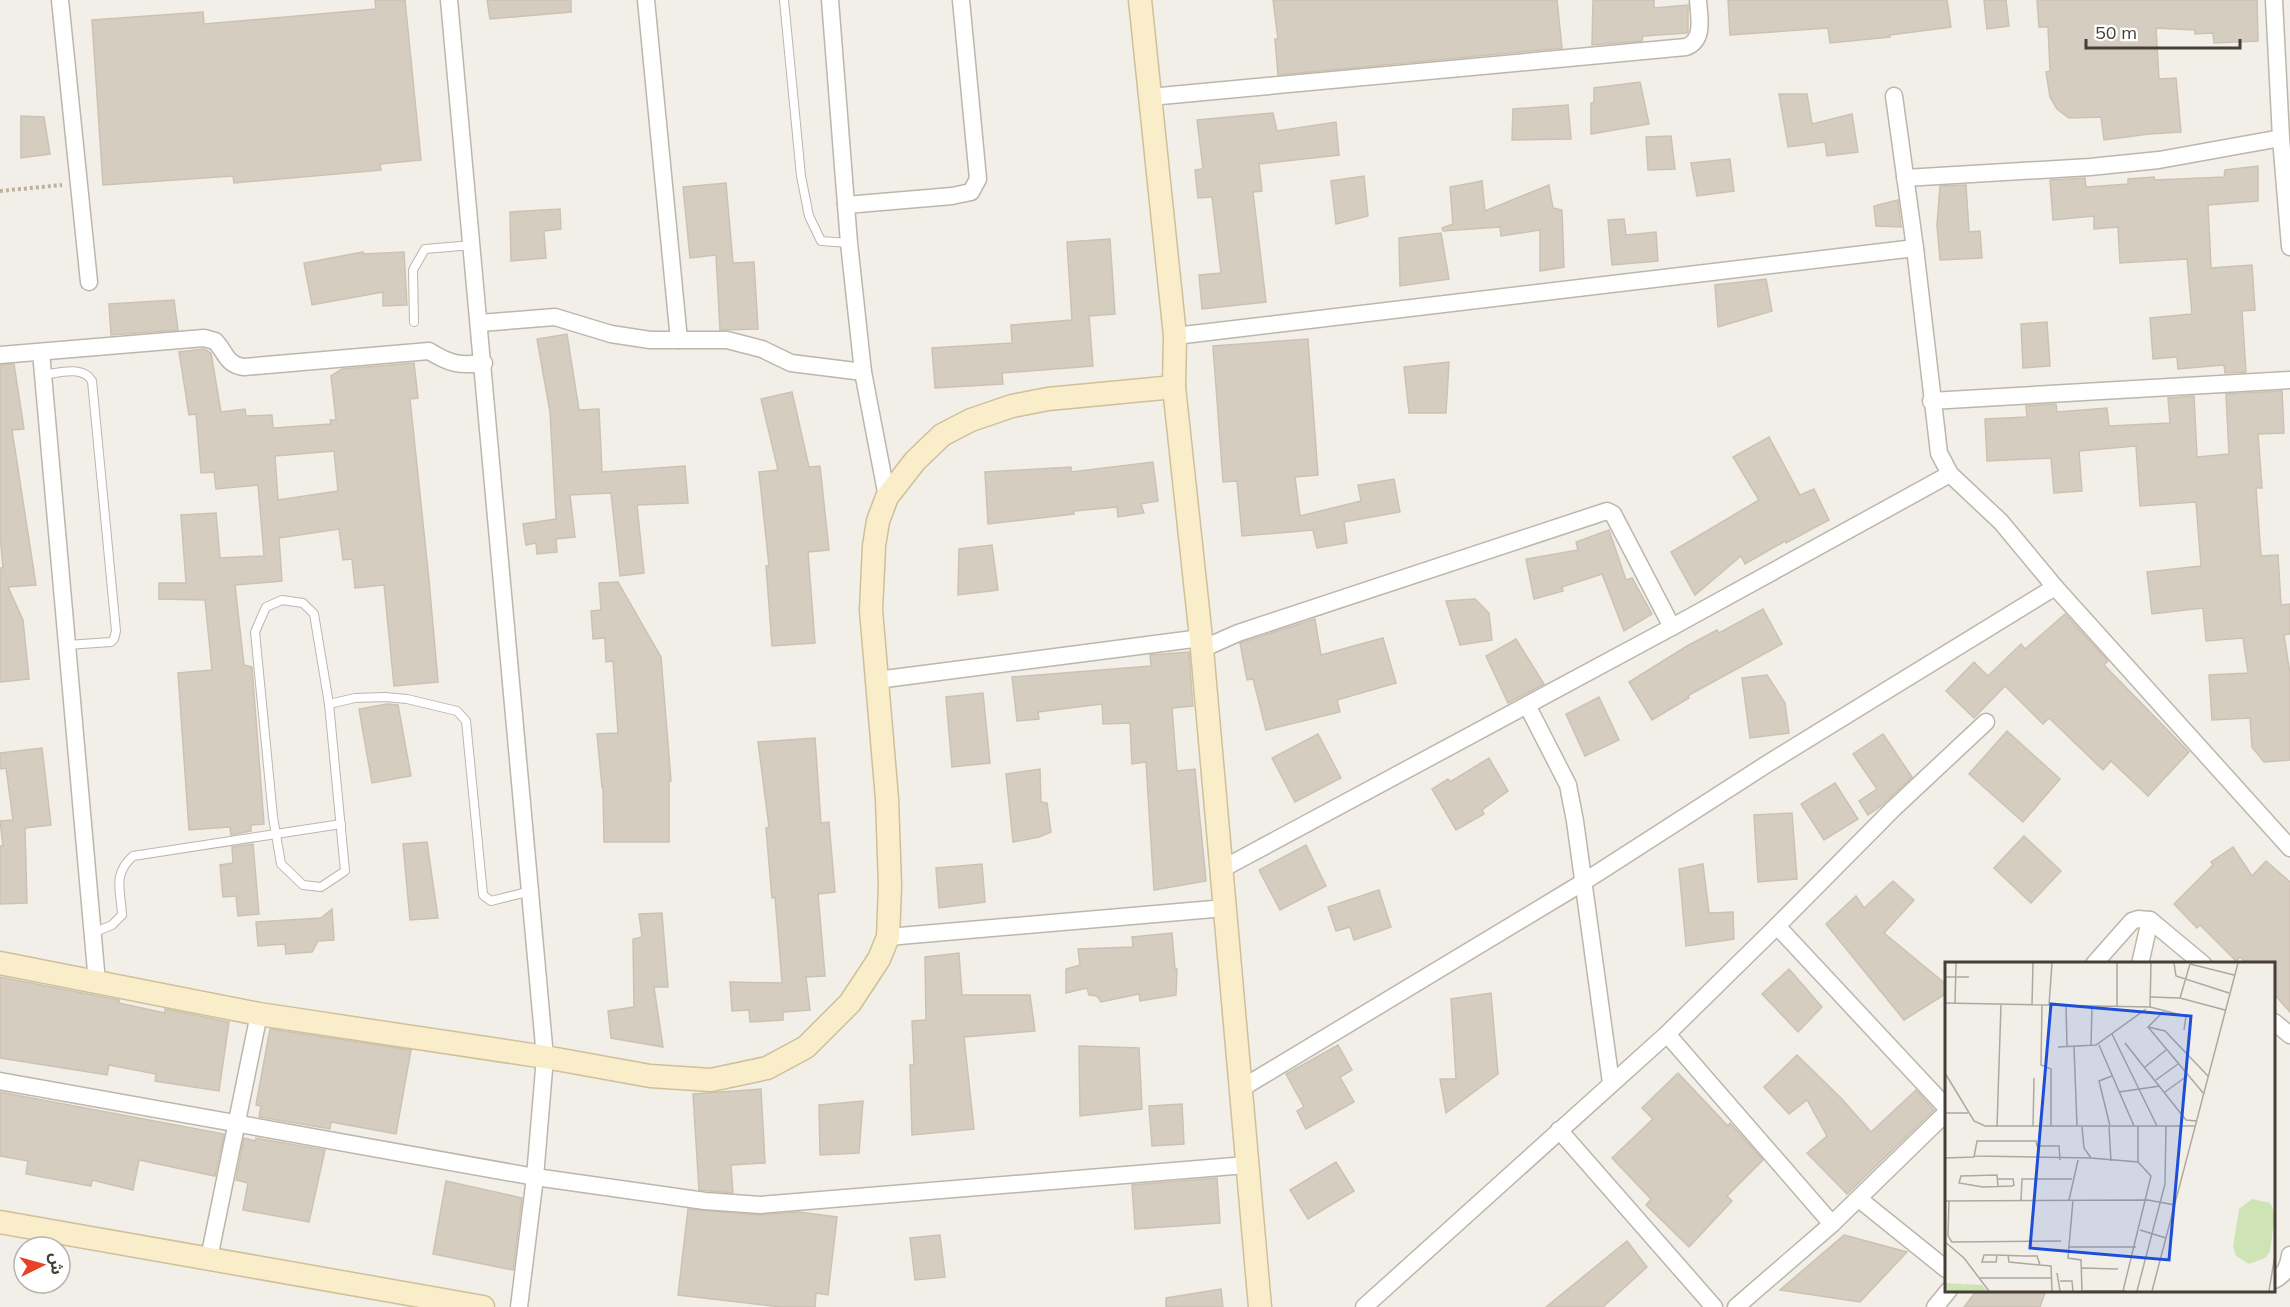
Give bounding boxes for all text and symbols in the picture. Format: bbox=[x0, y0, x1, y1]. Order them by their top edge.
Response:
scale bar bbox=[2086, 12, 2240, 50]
text: 50 m bbox=[2095, 21, 2137, 44]
inset map bbox=[1945, 962, 2275, 1292]
north arrow bbox=[12, 1235, 72, 1295]
text: ش bbox=[46, 1252, 68, 1276]

